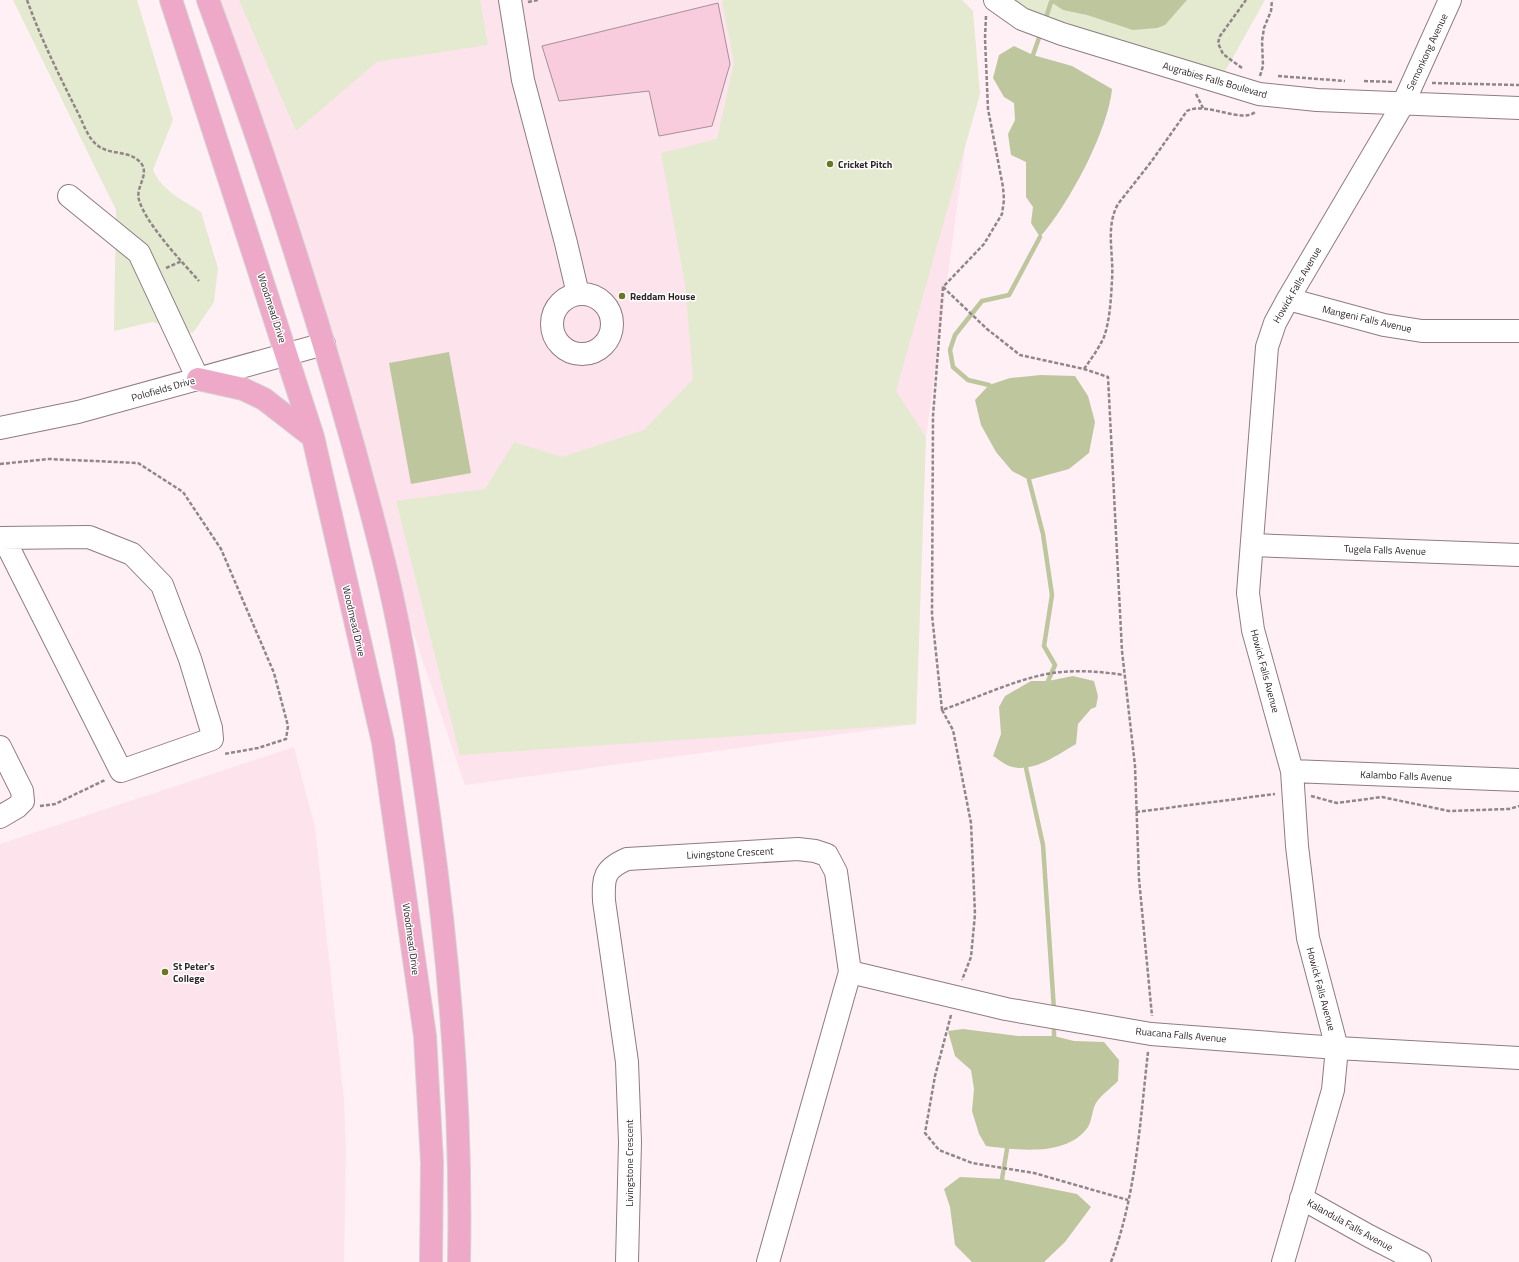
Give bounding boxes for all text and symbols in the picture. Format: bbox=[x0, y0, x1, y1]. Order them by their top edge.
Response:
street label: Semonkong Avenue bbox=[1403, 11, 1451, 93]
street label: Augrabies Falls Boulevard bbox=[1161, 58, 1269, 102]
place label: Cricket Pitch bbox=[838, 157, 892, 172]
marker: Cricket Pitch bbox=[825, 159, 835, 169]
street label: Howick Falls Avenue bbox=[1269, 244, 1325, 326]
street label: Woodmead Drive bbox=[254, 271, 290, 345]
place label: Reddam House bbox=[630, 289, 695, 304]
marker: Reddam House bbox=[617, 291, 627, 301]
street label: Mangeni Falls Avenue bbox=[1321, 301, 1413, 337]
street label: Polofields Drive bbox=[129, 373, 197, 405]
street label: Tugela Falls Avenue bbox=[1344, 541, 1426, 559]
street label: Woodmead Drive bbox=[339, 584, 369, 658]
street label: Howick Falls Avenue bbox=[1247, 628, 1283, 714]
street label: Kalambo Falls Avenue bbox=[1360, 767, 1452, 785]
street label: Livingstone Crescent bbox=[686, 843, 774, 863]
street label: Woodmead Drive bbox=[399, 902, 423, 976]
street label: Howick Falls Avenue bbox=[1303, 946, 1339, 1032]
place label: St Peter's College bbox=[173, 959, 215, 986]
marker: St Peter's College bbox=[160, 967, 170, 977]
street label: Ruacana Falls Avenue bbox=[1135, 1024, 1227, 1046]
street label: Livingstone Crescent bbox=[622, 1119, 637, 1207]
street label: Kalandula Falls Avenue bbox=[1304, 1195, 1396, 1255]

